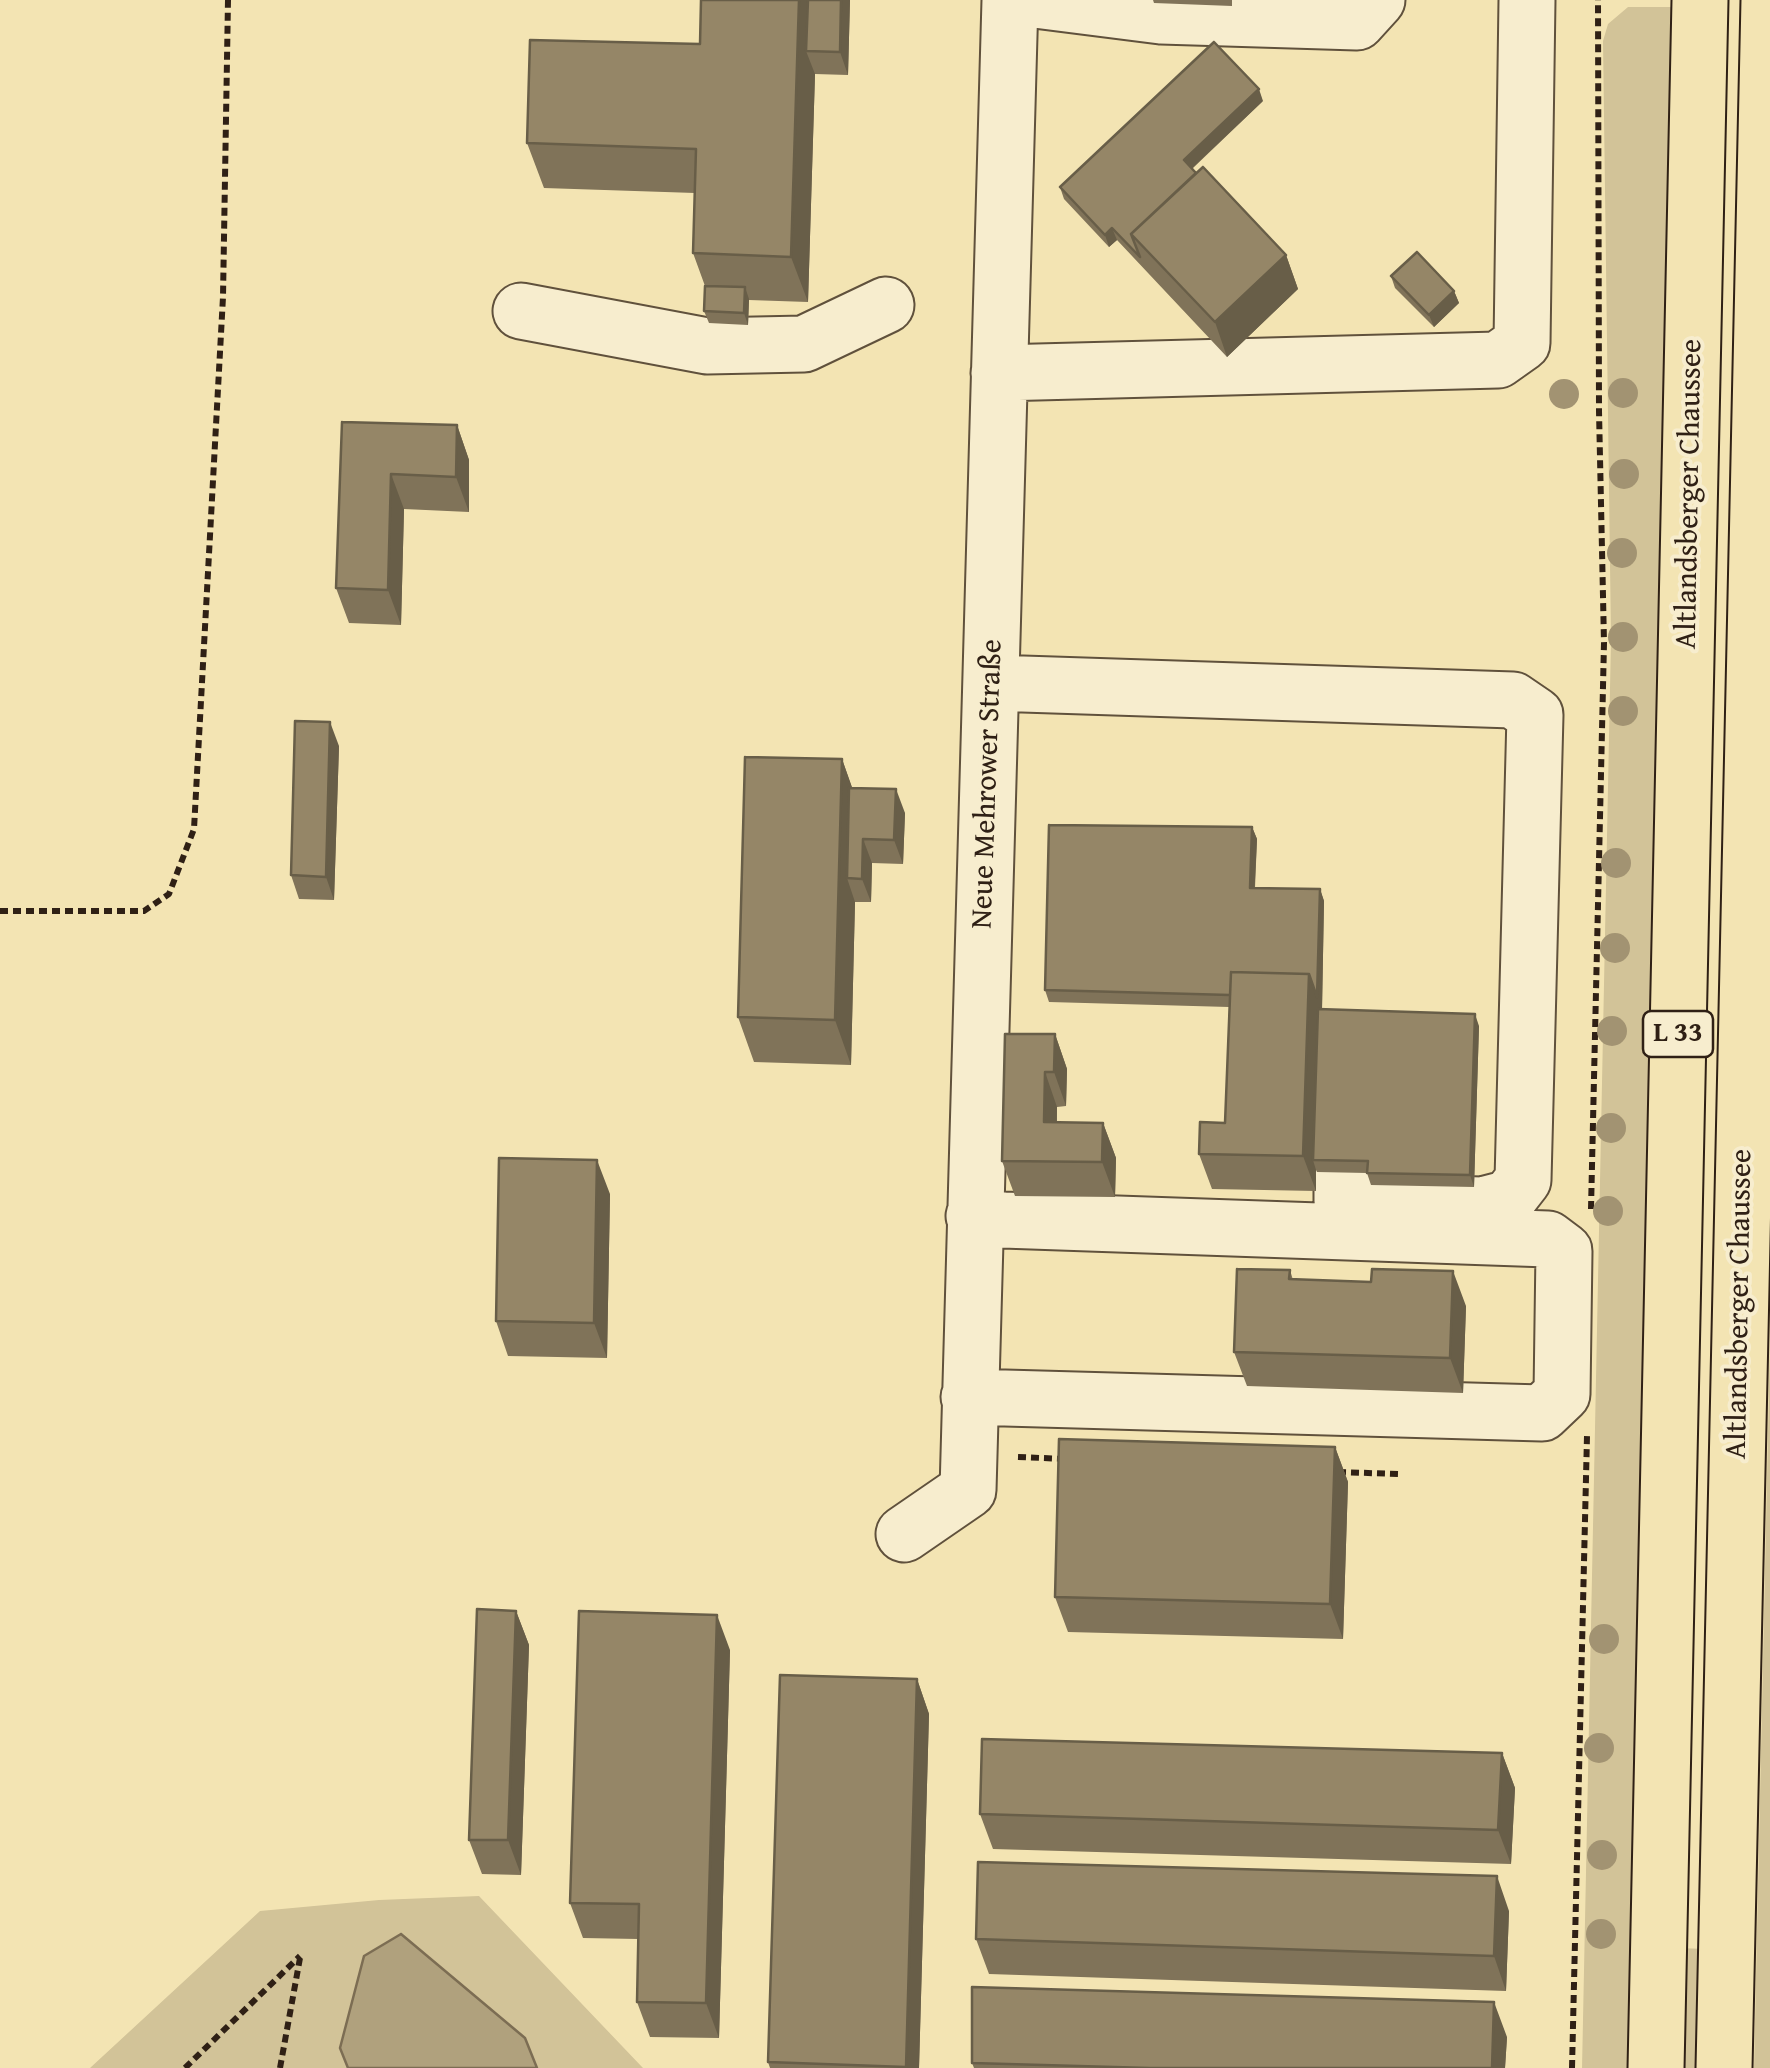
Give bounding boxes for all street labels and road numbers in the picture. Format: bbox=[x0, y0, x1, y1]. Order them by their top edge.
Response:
street label: Altlandsberger Chaussee bbox=[1669, 339, 1711, 649]
street label: Neue Mehrower Straße bbox=[965, 639, 1011, 929]
road number: L 33 bbox=[1643, 1011, 1713, 1057]
street label: Altlandsberger Chaussee bbox=[1719, 1149, 1761, 1459]

